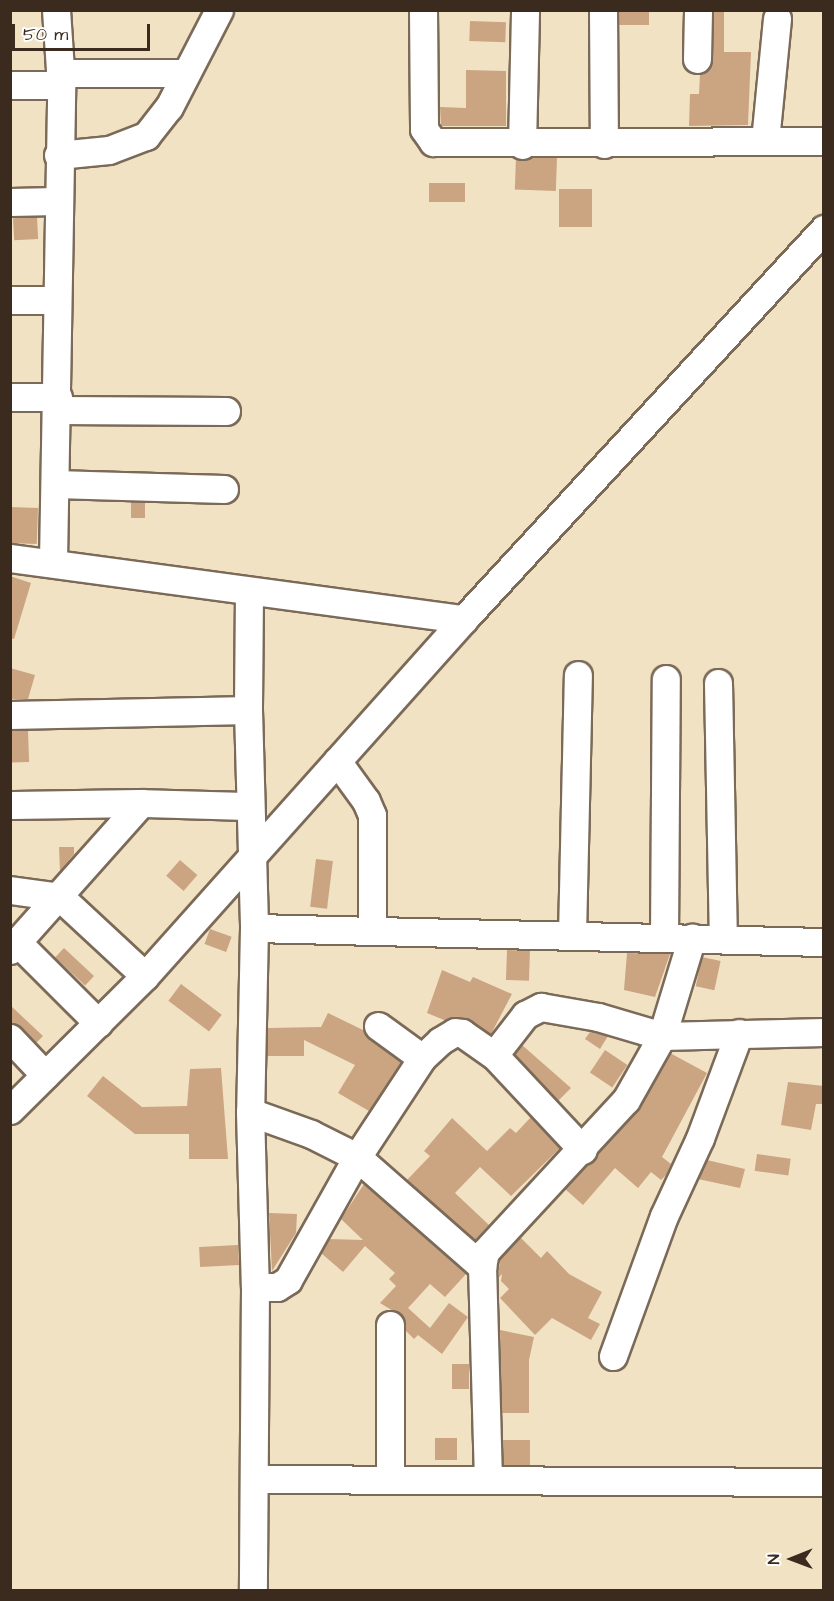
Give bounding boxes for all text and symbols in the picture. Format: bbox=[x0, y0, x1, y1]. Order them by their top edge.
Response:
scale bar bbox=[15, 12, 153, 50]
text: 50 m bbox=[23, 22, 68, 47]
north arrow bbox=[762, 1529, 822, 1589]
text: N bbox=[763, 1554, 785, 1565]

